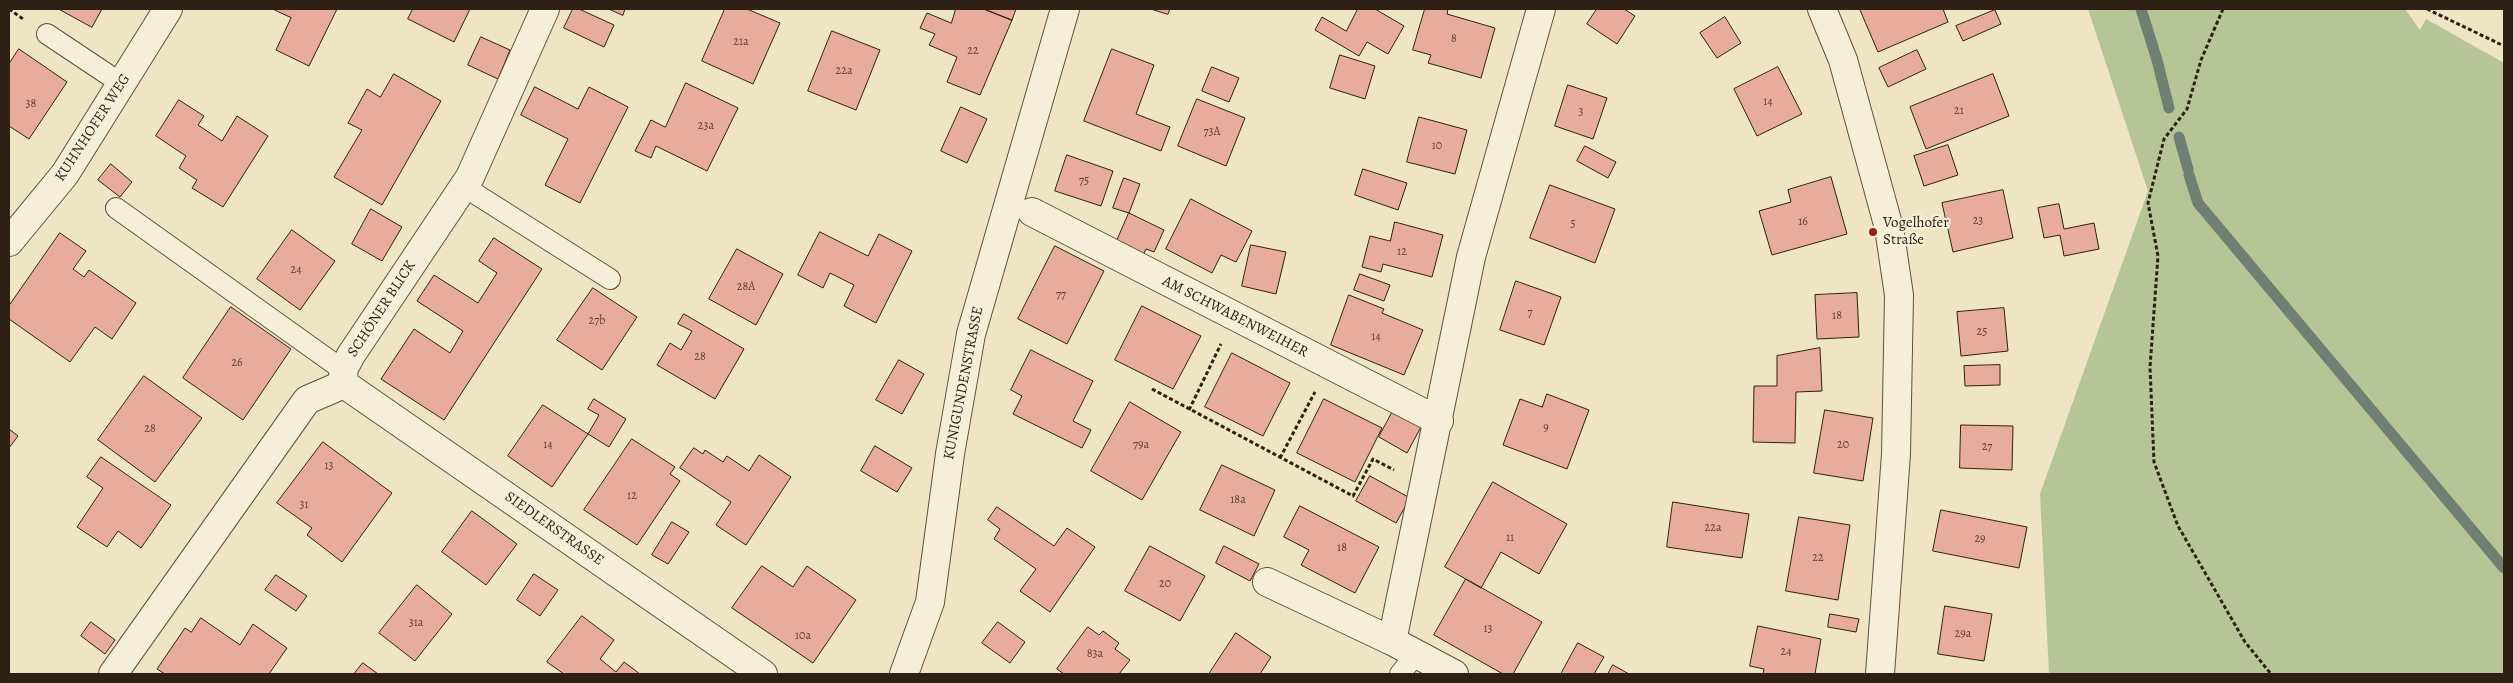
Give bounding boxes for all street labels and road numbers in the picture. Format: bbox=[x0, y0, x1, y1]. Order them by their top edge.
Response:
street label: KUHNHOFER WEG bbox=[52, 71, 134, 185]
street label: SCHÖNER BLICK bbox=[344, 257, 420, 361]
street label: AM SCHWABENWEIHER bbox=[1159, 272, 1311, 362]
street label: KUNIGUNDENSTRASSE bbox=[940, 305, 988, 461]
street label: SIEDLERSTRASSE bbox=[501, 488, 607, 570]

